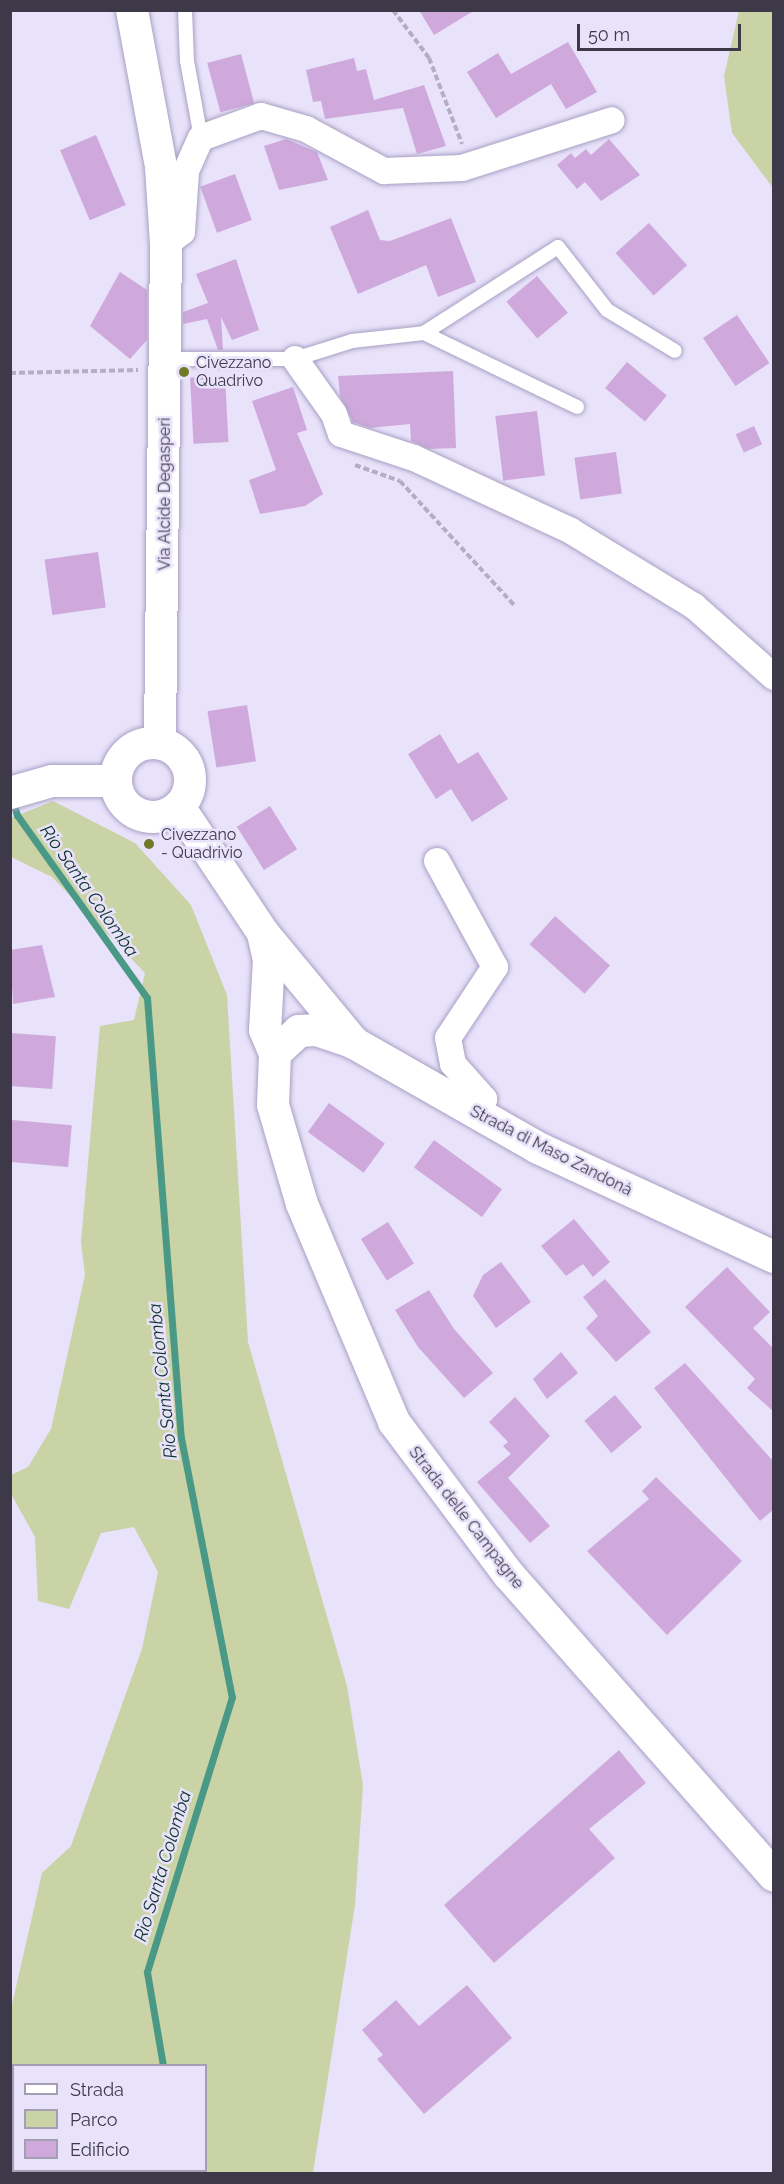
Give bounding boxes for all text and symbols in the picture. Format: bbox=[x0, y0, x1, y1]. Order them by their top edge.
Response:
scale bar bbox=[580, 12, 744, 50]
text: 50 m bbox=[588, 24, 630, 45]
place label: Civezzano Quadrivo bbox=[196, 353, 271, 391]
marker: Civezzano Quadrivo bbox=[177, 365, 191, 379]
street label: Via Alcide Degasperi bbox=[155, 417, 175, 571]
water label: Rio Santa Colomba bbox=[35, 821, 143, 961]
place label: Civezzano - Quadrivio bbox=[161, 825, 243, 863]
marker: Civezzano - Quadrivio bbox=[142, 837, 156, 851]
street label: Strada di Maso Zandonà bbox=[467, 1102, 635, 1200]
water label: Rio Santa Colomba bbox=[144, 1302, 182, 1460]
street label: Strada delle Campagne bbox=[405, 1443, 527, 1593]
water label: Rio Santa Colomba bbox=[130, 1788, 196, 1944]
legend bbox=[12, 2064, 207, 2172]
text: Strada bbox=[70, 2079, 124, 2100]
text: Parco bbox=[70, 2109, 117, 2130]
text: Edificio bbox=[70, 2139, 129, 2160]

